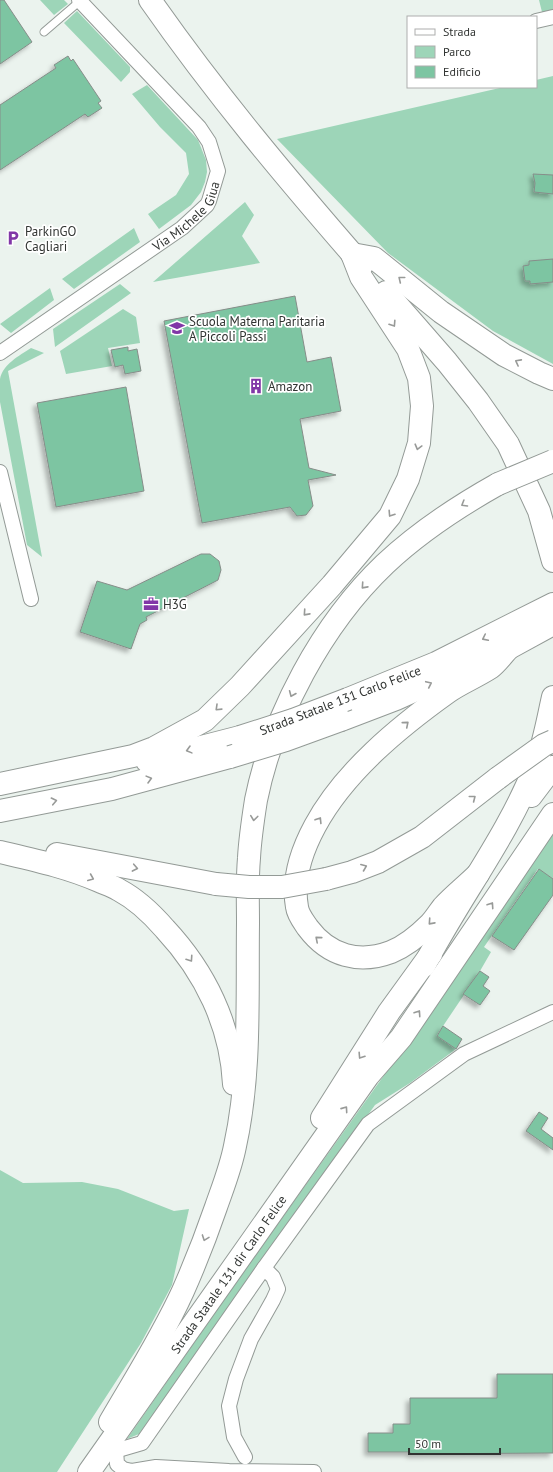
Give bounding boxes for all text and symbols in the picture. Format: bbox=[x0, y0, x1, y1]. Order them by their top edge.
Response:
legend bbox=[407, 16, 537, 88]
text: Strada bbox=[443, 24, 476, 39]
text: Parco bbox=[443, 44, 471, 59]
text: Edificio bbox=[443, 64, 481, 79]
street label: Via Michele Giua bbox=[148, 179, 223, 255]
place label: ParkinGO Cagliari bbox=[25, 223, 76, 255]
parking icon: ParkinGO Cagliari bbox=[4, 229, 22, 247]
one-way arrow bbox=[398, 277, 405, 284]
place label: Scuola Materna Paritaria A Piccoli Passi bbox=[189, 313, 325, 345]
school or university icon: Scuola Materna Paritaria A Piccoli Passi bbox=[168, 319, 186, 337]
one-way arrow bbox=[388, 319, 395, 326]
one-way arrow bbox=[515, 359, 522, 367]
building icon: Amazon bbox=[247, 377, 265, 395]
place label: Amazon bbox=[268, 378, 312, 395]
one-way arrow bbox=[414, 443, 423, 450]
one-way arrow bbox=[461, 499, 468, 506]
one-way arrow bbox=[388, 510, 395, 517]
one-way arrow bbox=[362, 582, 369, 589]
office icon: H3G bbox=[142, 595, 160, 613]
place label: H3G bbox=[163, 596, 187, 613]
one-way arrow bbox=[304, 608, 311, 616]
one-way arrow bbox=[482, 634, 489, 641]
street label: Strada Statale 131 Carlo Felice bbox=[257, 662, 423, 739]
one-way arrow bbox=[424, 681, 432, 689]
one-way arrow bbox=[289, 690, 297, 697]
one-way arrow bbox=[215, 703, 223, 711]
one-way arrow bbox=[402, 722, 409, 729]
one-way arrow bbox=[185, 746, 192, 754]
one-way arrow bbox=[145, 775, 152, 784]
one-way arrow bbox=[469, 796, 476, 803]
one-way arrow bbox=[50, 797, 57, 806]
one-way arrow bbox=[250, 815, 259, 821]
one-way arrow bbox=[314, 817, 322, 824]
one-way arrow bbox=[132, 863, 138, 872]
one-way arrow bbox=[360, 864, 367, 872]
one-way arrow bbox=[87, 873, 95, 881]
one-way arrow bbox=[486, 902, 494, 909]
one-way arrow bbox=[429, 917, 436, 924]
one-way arrow bbox=[315, 936, 323, 943]
one-way arrow bbox=[185, 954, 192, 961]
one-way arrow bbox=[413, 1010, 420, 1017]
one-way arrow bbox=[359, 1052, 366, 1059]
one-way arrow bbox=[340, 1106, 347, 1113]
street label: Strada Statale 131 dir Carlo Felice bbox=[167, 1192, 290, 1357]
one-way arrow bbox=[201, 1235, 209, 1242]
scale bar bbox=[409, 1430, 500, 1456]
text: 50 m bbox=[415, 1436, 441, 1451]

